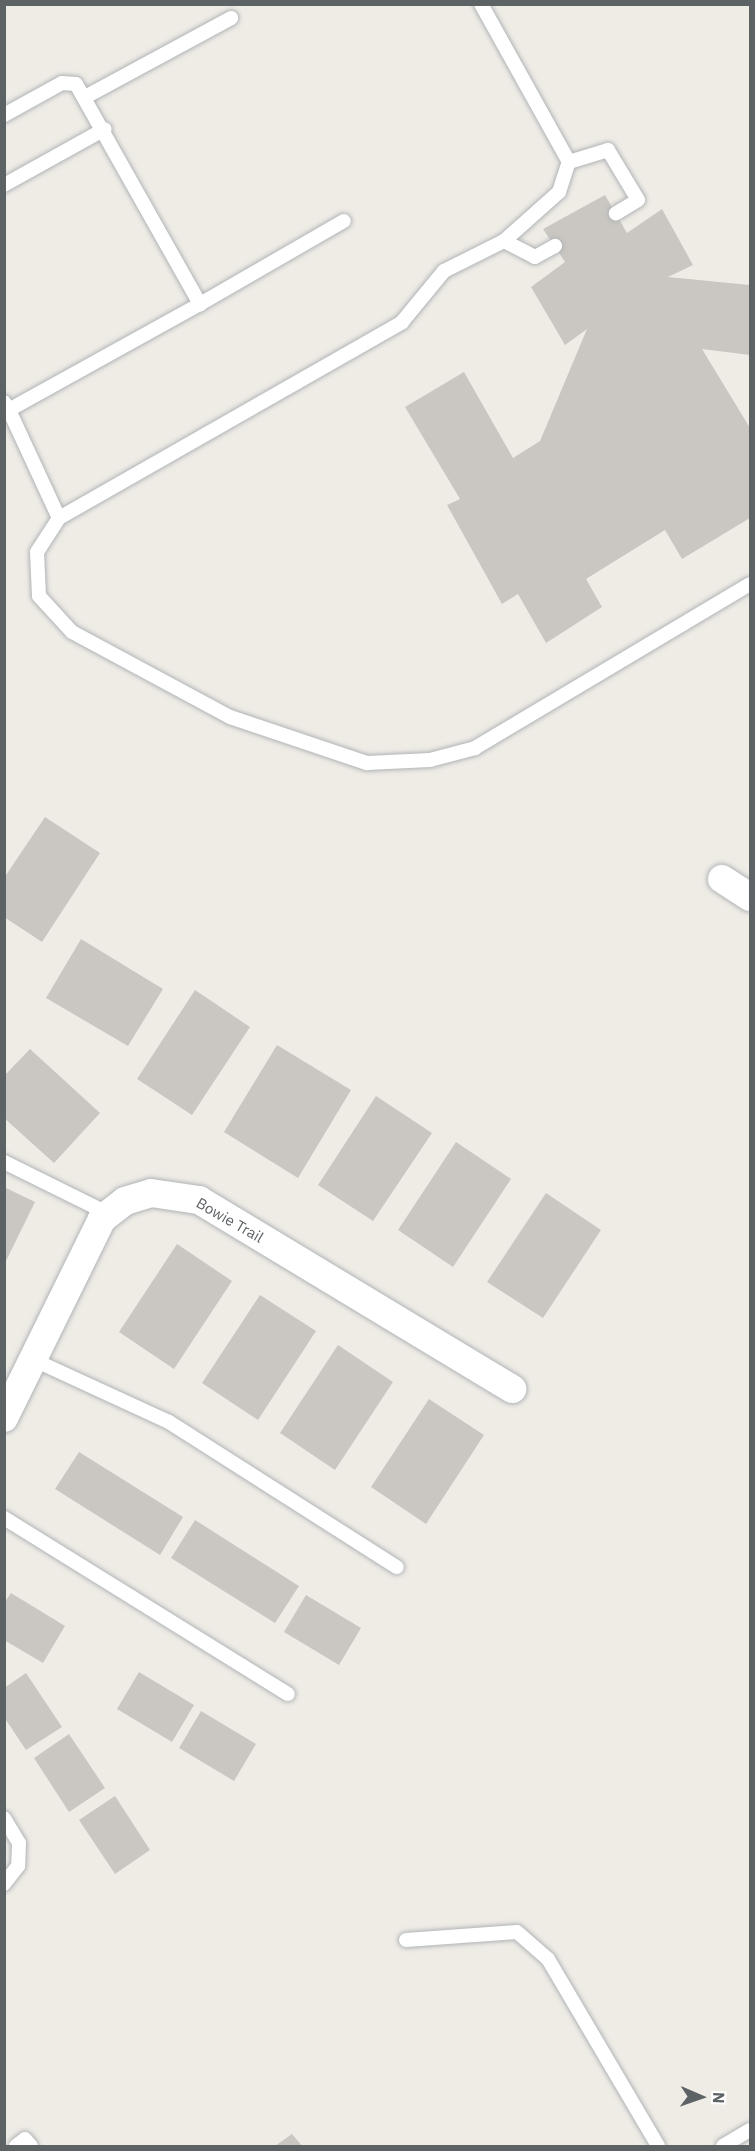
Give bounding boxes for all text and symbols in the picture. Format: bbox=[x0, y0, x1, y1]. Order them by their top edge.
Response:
street label: Bowie Trail bbox=[193, 1194, 267, 1246]
north arrow bbox=[671, 2067, 731, 2127]
text: N bbox=[709, 2091, 729, 2104]

